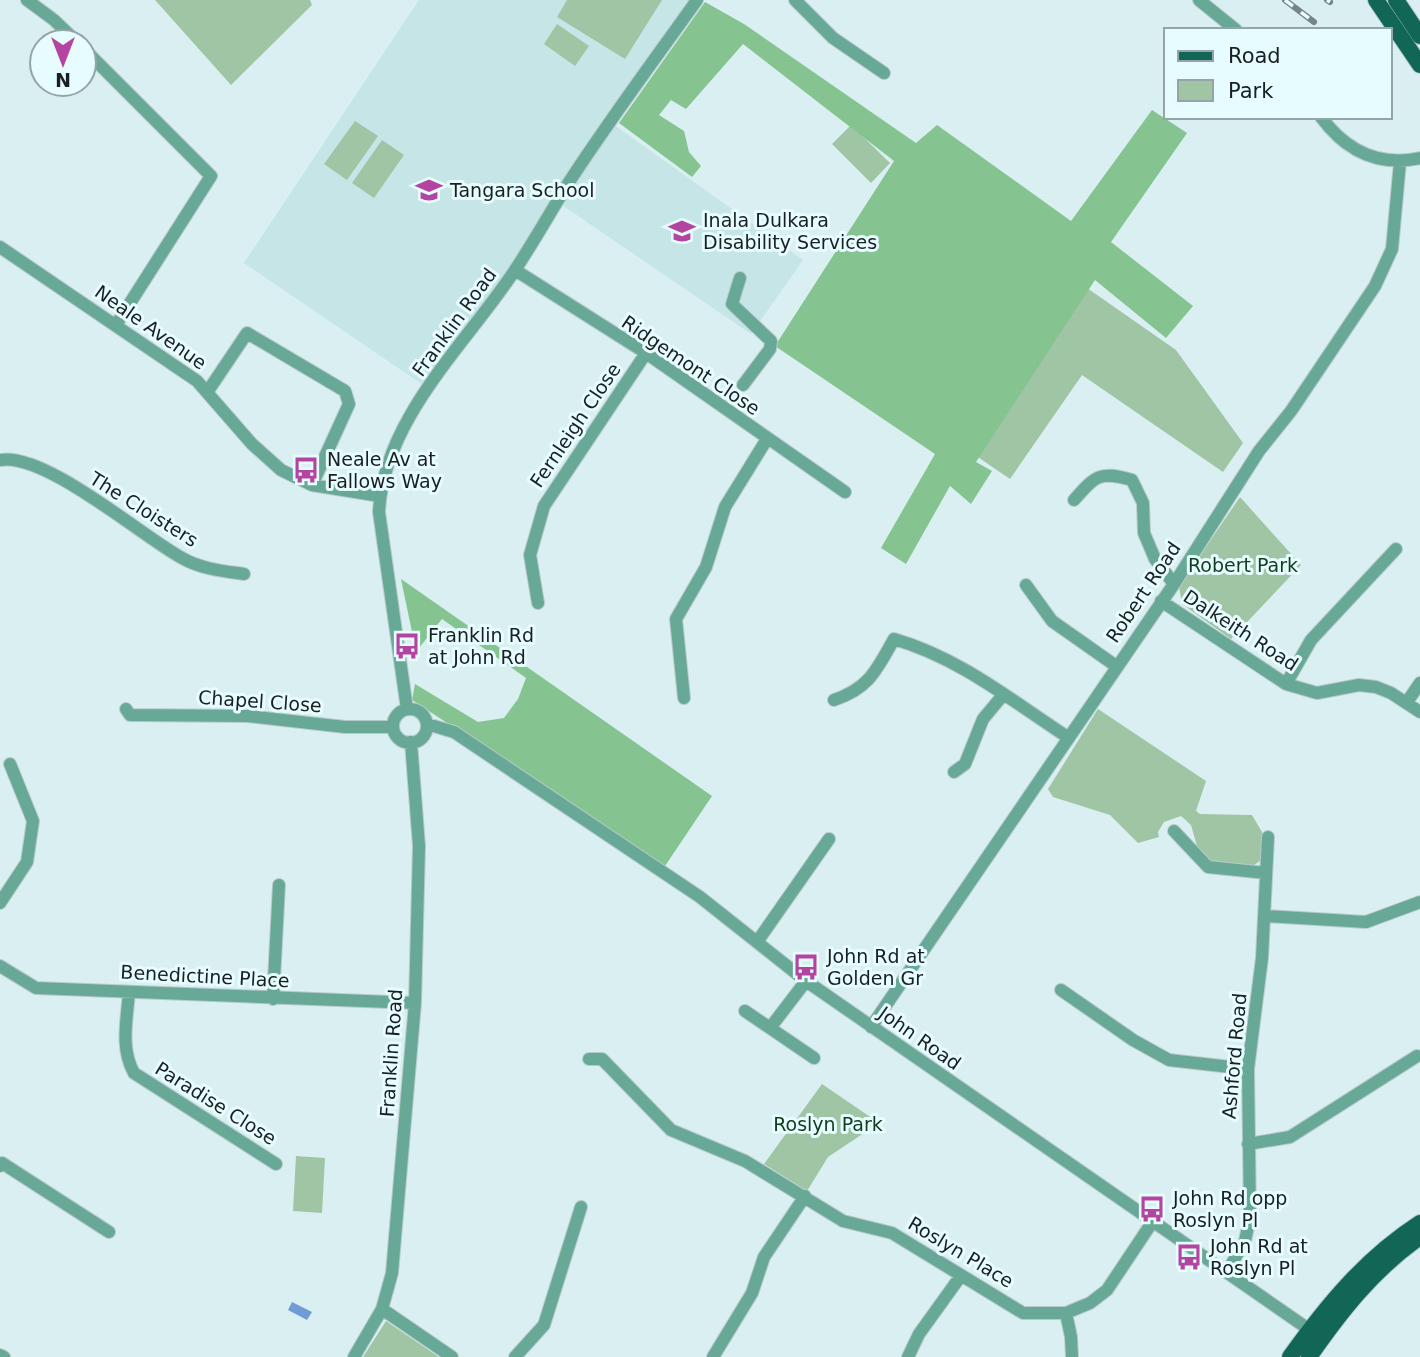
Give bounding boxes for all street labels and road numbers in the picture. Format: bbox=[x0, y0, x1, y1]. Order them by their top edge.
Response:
street label: Franklin Road bbox=[407, 264, 501, 380]
street label: Neale Avenue bbox=[91, 280, 211, 374]
street label: Ridgemont Close bbox=[618, 311, 764, 419]
street label: Fernleigh Close bbox=[525, 359, 625, 491]
street label: The Cloisters bbox=[85, 466, 202, 551]
street label: Robert Road bbox=[1101, 537, 1185, 647]
street label: Dalkeith Road bbox=[1180, 585, 1302, 675]
street label: Chapel Close bbox=[197, 686, 323, 716]
street label: Benedictine Place bbox=[120, 961, 290, 991]
street label: Franklin Road bbox=[376, 988, 406, 1118]
street label: Ashford Road bbox=[1218, 992, 1250, 1120]
street label: John Road bbox=[874, 1001, 965, 1074]
street label: Paradise Close bbox=[151, 1057, 281, 1149]
street label: Roslyn Place bbox=[904, 1212, 1018, 1292]

